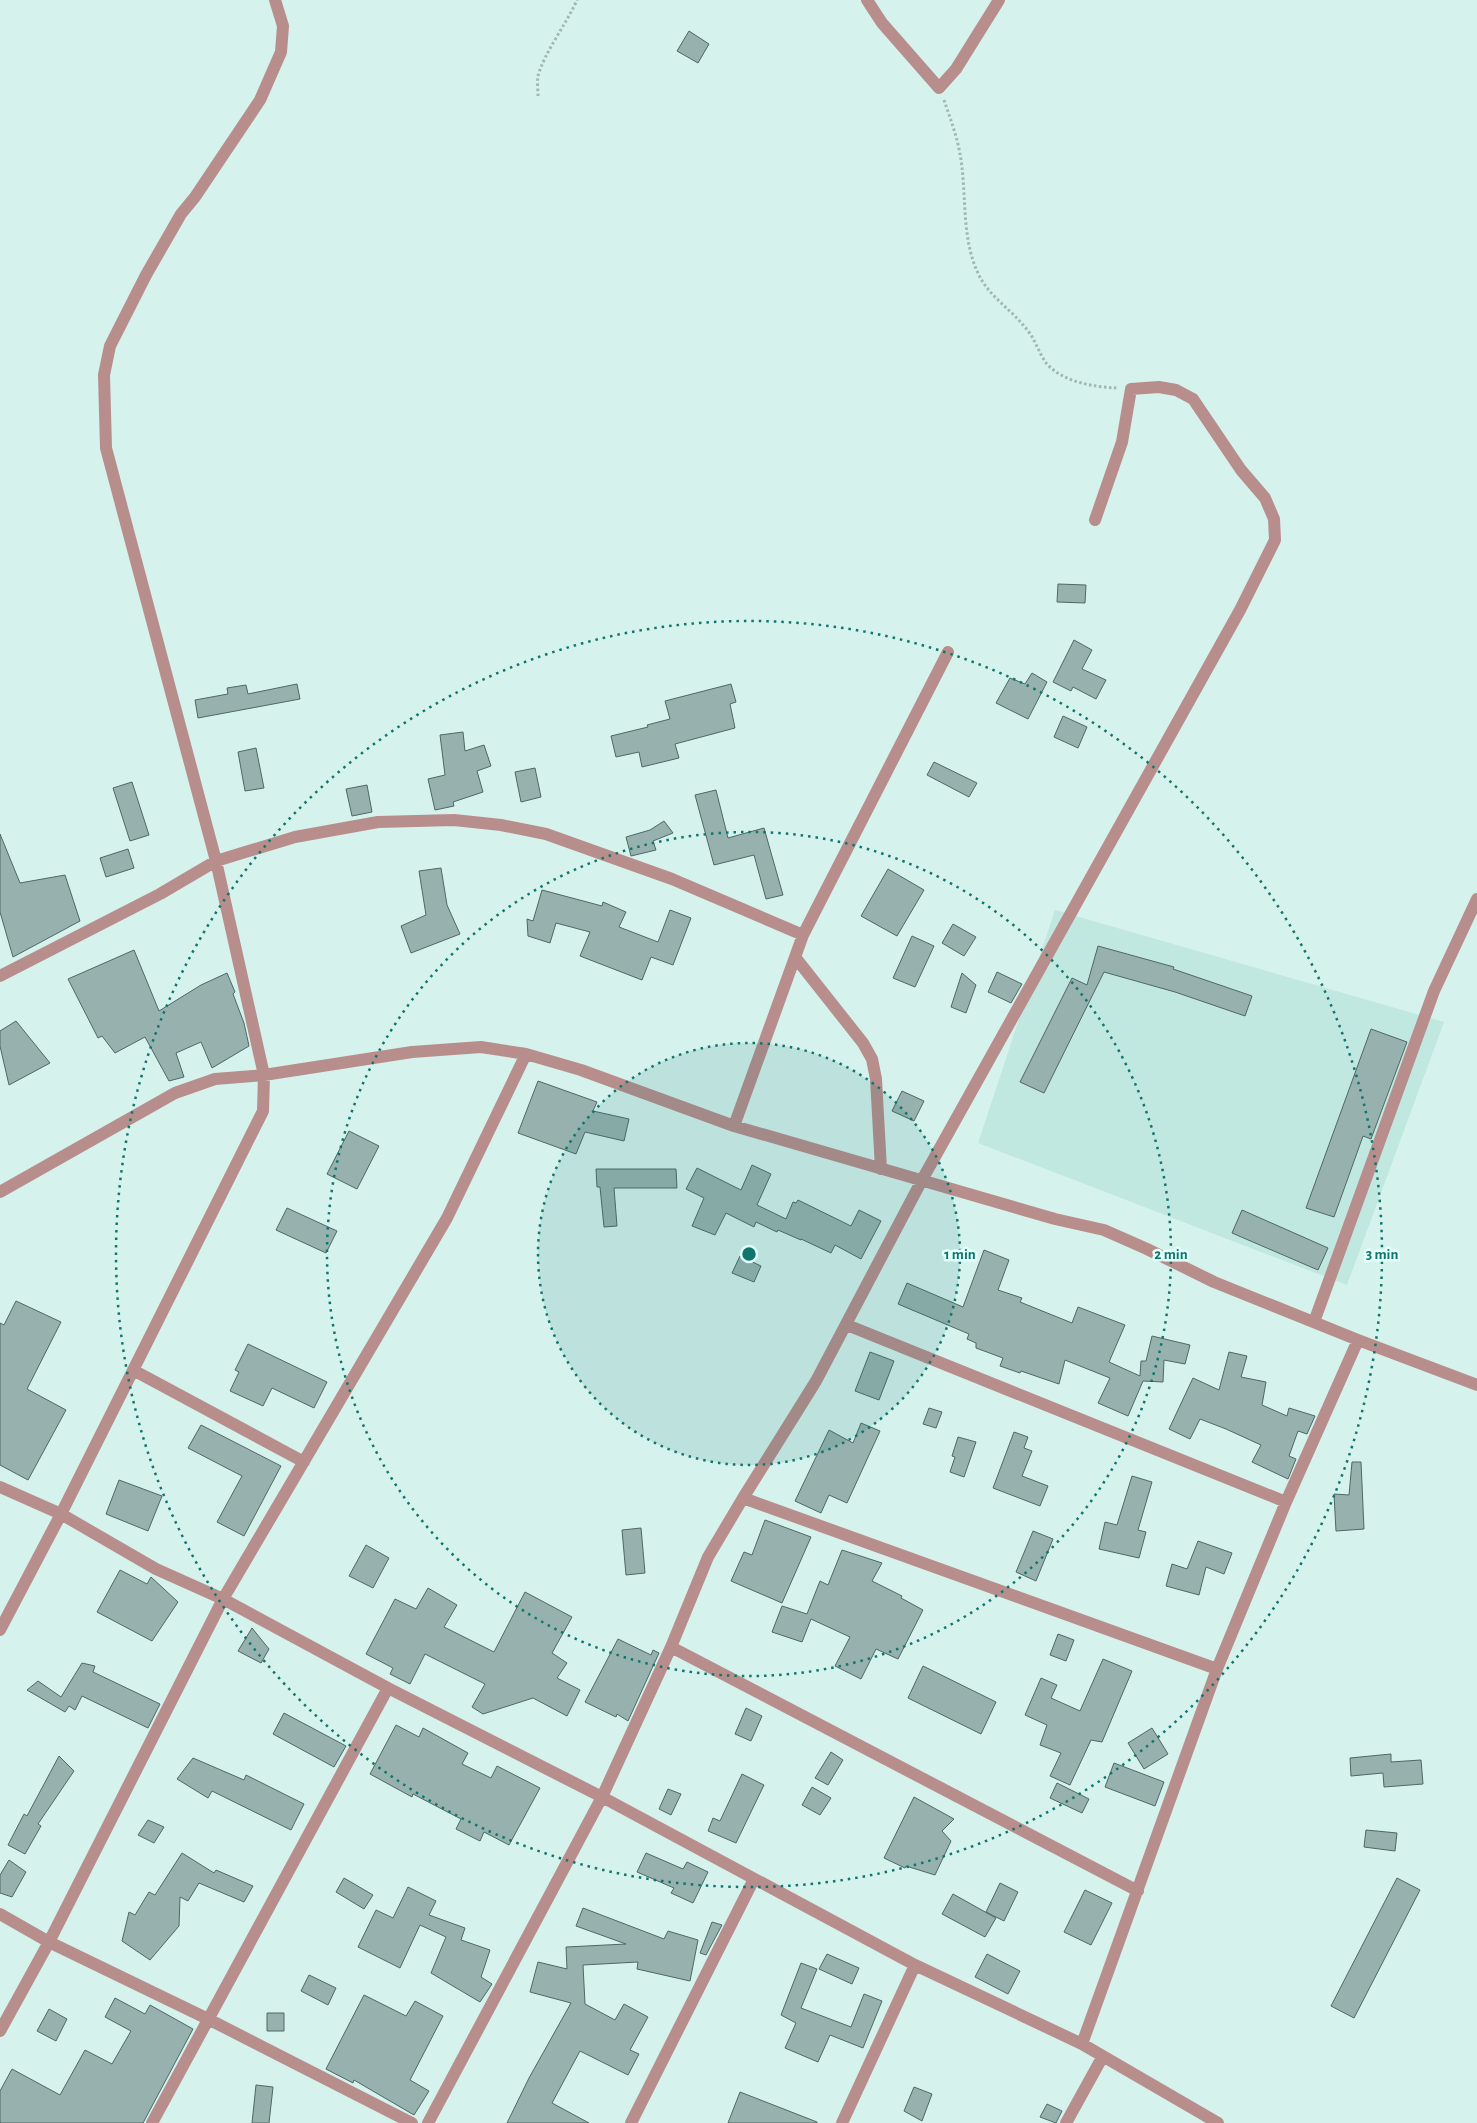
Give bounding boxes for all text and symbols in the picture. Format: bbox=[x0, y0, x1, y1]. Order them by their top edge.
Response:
centre of rings bbox=[740, 1245, 758, 1263]
text: 1 min bbox=[944, 1247, 976, 1262]
text: 2 min bbox=[1154, 1247, 1188, 1262]
text: 3 min bbox=[1366, 1247, 1398, 1262]

